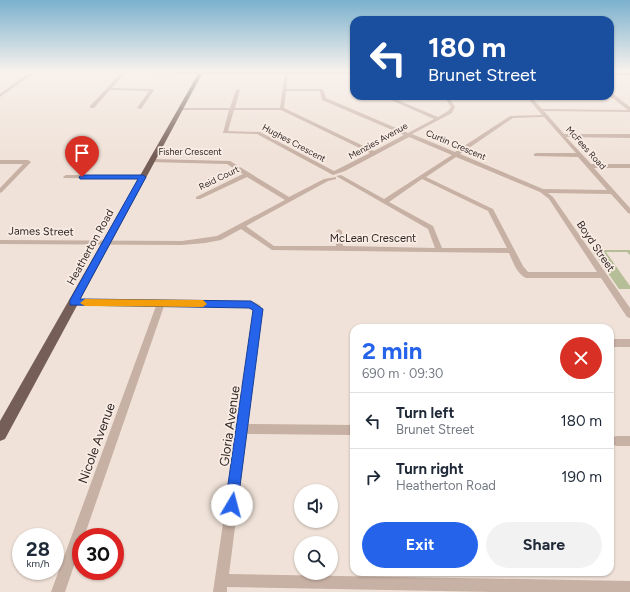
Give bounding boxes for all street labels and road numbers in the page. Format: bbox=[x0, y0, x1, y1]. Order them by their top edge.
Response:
street label: Menzies Avenue bbox=[346, 120, 409, 161]
street label: Hughes Crescent bbox=[261, 121, 328, 164]
street label: McFees Road bbox=[564, 124, 609, 172]
street label: Curtin Crescent bbox=[425, 127, 488, 162]
street label: Fisher Crescent bbox=[158, 146, 222, 157]
street label: Reid Court bbox=[197, 163, 241, 192]
street label: Heatherton Road bbox=[64, 207, 117, 287]
street label: Boyd Street bbox=[574, 218, 617, 274]
street label: James Street bbox=[8, 224, 74, 239]
street label: McLean Crescent bbox=[330, 232, 416, 245]
street label: Gloria Avenue bbox=[216, 385, 243, 467]
street label: Nicole Avenue bbox=[75, 401, 118, 486]

